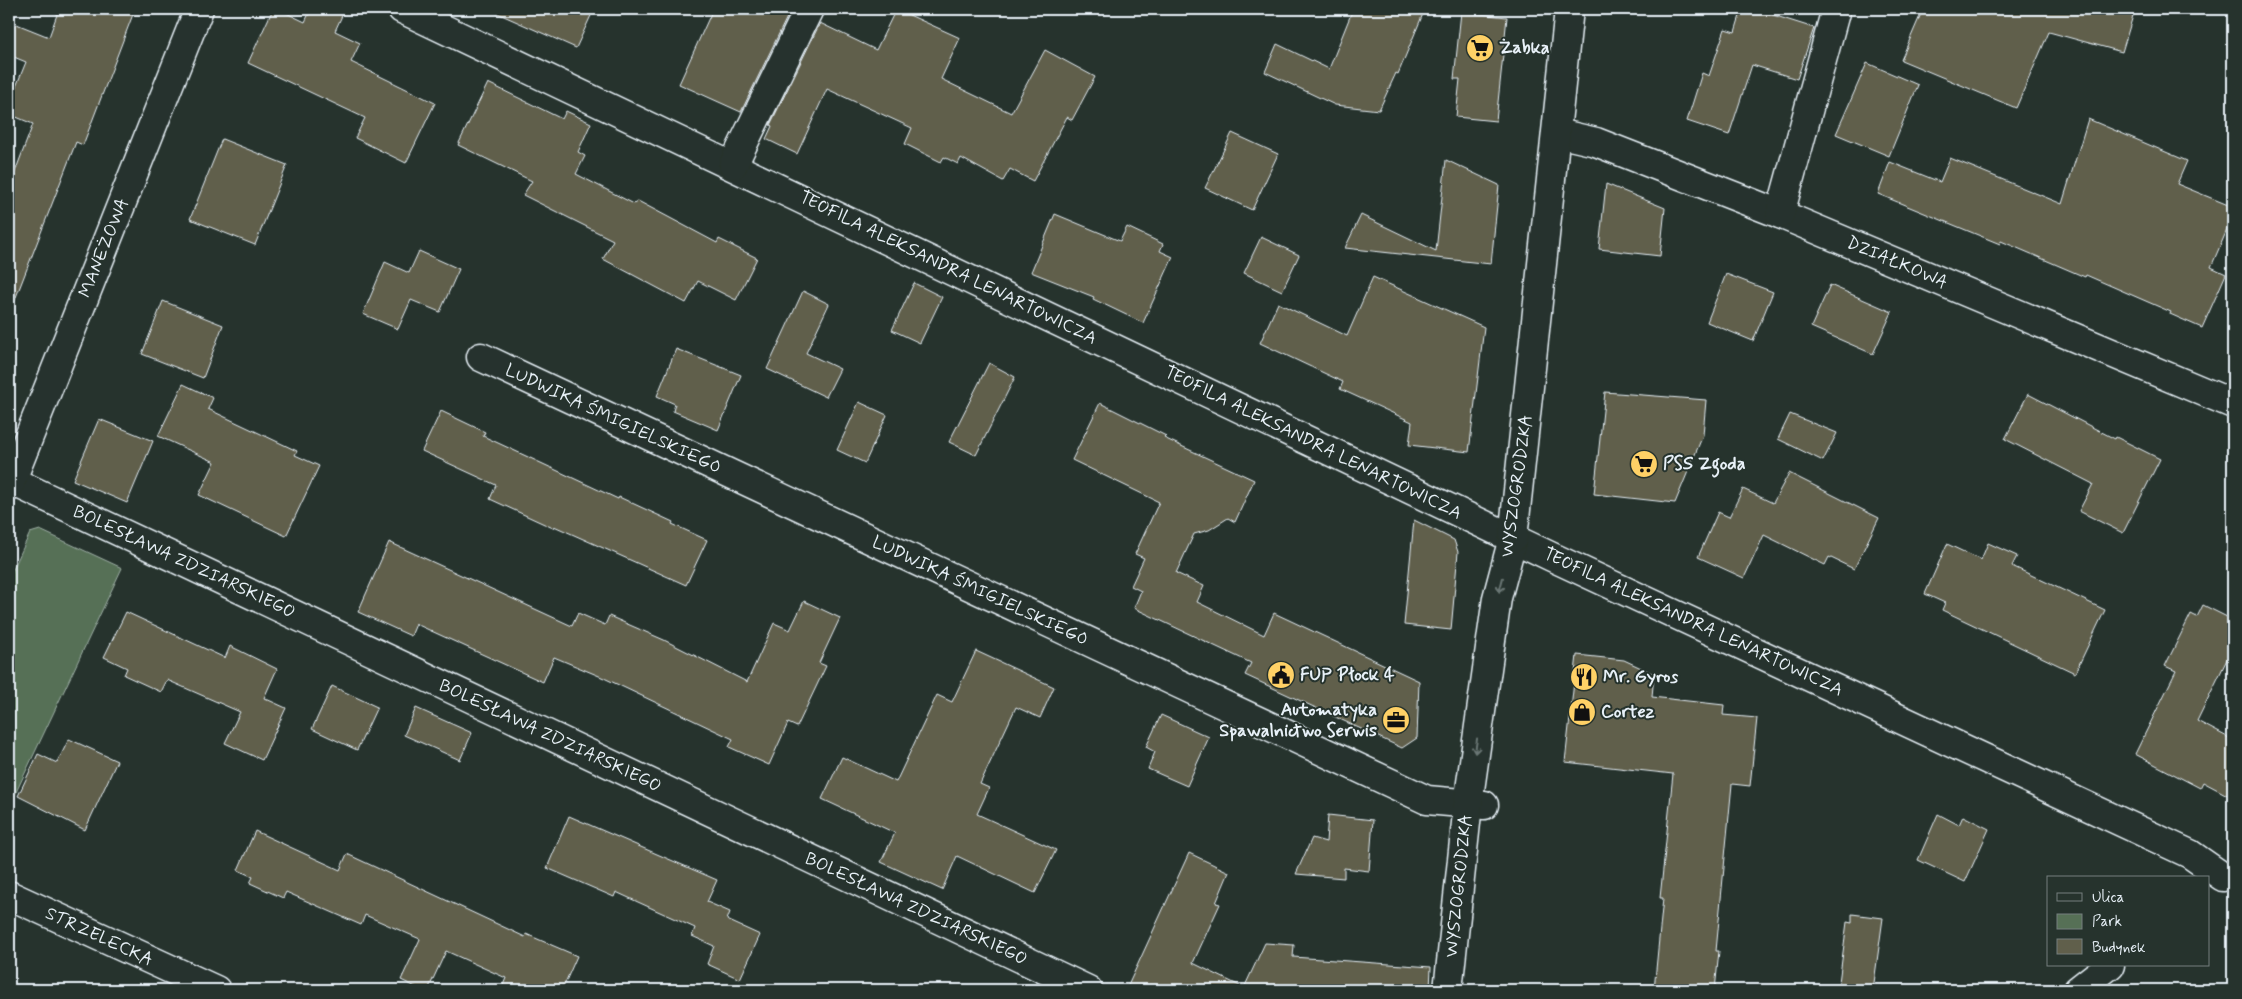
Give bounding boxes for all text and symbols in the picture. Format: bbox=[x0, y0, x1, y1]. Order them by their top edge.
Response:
supermarket icon: Żabka bbox=[1465, 33, 1495, 63]
place label: Żabka bbox=[1499, 36, 1550, 60]
street label: TEOFILA ALEKSANDRA LENARTOWICZA bbox=[795, 185, 1101, 351]
street label: MANEŻOWA bbox=[73, 195, 135, 301]
street label: DZIAŁKOWA bbox=[1843, 231, 1951, 295]
street label: LUDWIKA ŚMIGIELSKIEGO bbox=[501, 358, 725, 480]
street label: TEOFILA ALEKSANDRA LENARTOWICZA bbox=[1160, 360, 1466, 526]
street label: WYSZOGRODZKA bbox=[1495, 413, 1539, 559]
supermarket icon: PSS Zgoda bbox=[1629, 449, 1659, 479]
place label: PSS Zgoda bbox=[1663, 452, 1746, 478]
street label: BOLESŁAWA ZDZIARSKIEGO bbox=[69, 500, 299, 624]
street label: LUDWIKA ŚMIGIELSKIEGO bbox=[868, 530, 1092, 652]
street label: TEOFILA ALEKSANDRA LENARTOWICZA bbox=[1539, 542, 1847, 702]
one-way arrow bbox=[1495, 577, 1505, 593]
public building icon: FUP Płock 4 bbox=[1266, 660, 1296, 690]
restaurant icon: Mr. Gyros bbox=[1569, 662, 1599, 692]
place label: FUP Płock 4 bbox=[1300, 663, 1395, 687]
place label: Mr. Gyros bbox=[1603, 665, 1678, 689]
street label: BOLESŁAWA ZDZIARSKIEGO bbox=[435, 674, 665, 798]
shop icon: Cortez bbox=[1567, 697, 1597, 727]
place label: Automatyka Spawalnictwo Serwis bbox=[1219, 698, 1377, 743]
place label: Cortez bbox=[1601, 700, 1655, 724]
office icon: Automatyka Spawalnictwo Serwis bbox=[1381, 705, 1411, 735]
one-way arrow bbox=[1471, 737, 1481, 753]
street label: WYSZOGRODZKA bbox=[1440, 813, 1478, 959]
street label: BOLESŁAWA ZDZIARSKIEGO bbox=[801, 847, 1031, 971]
legend bbox=[2047, 876, 2210, 966]
text: Ulica bbox=[2092, 888, 2125, 908]
street label: STRZELECKA bbox=[41, 902, 157, 972]
text: Park bbox=[2092, 912, 2122, 932]
text: Budynek bbox=[2092, 938, 2146, 958]

